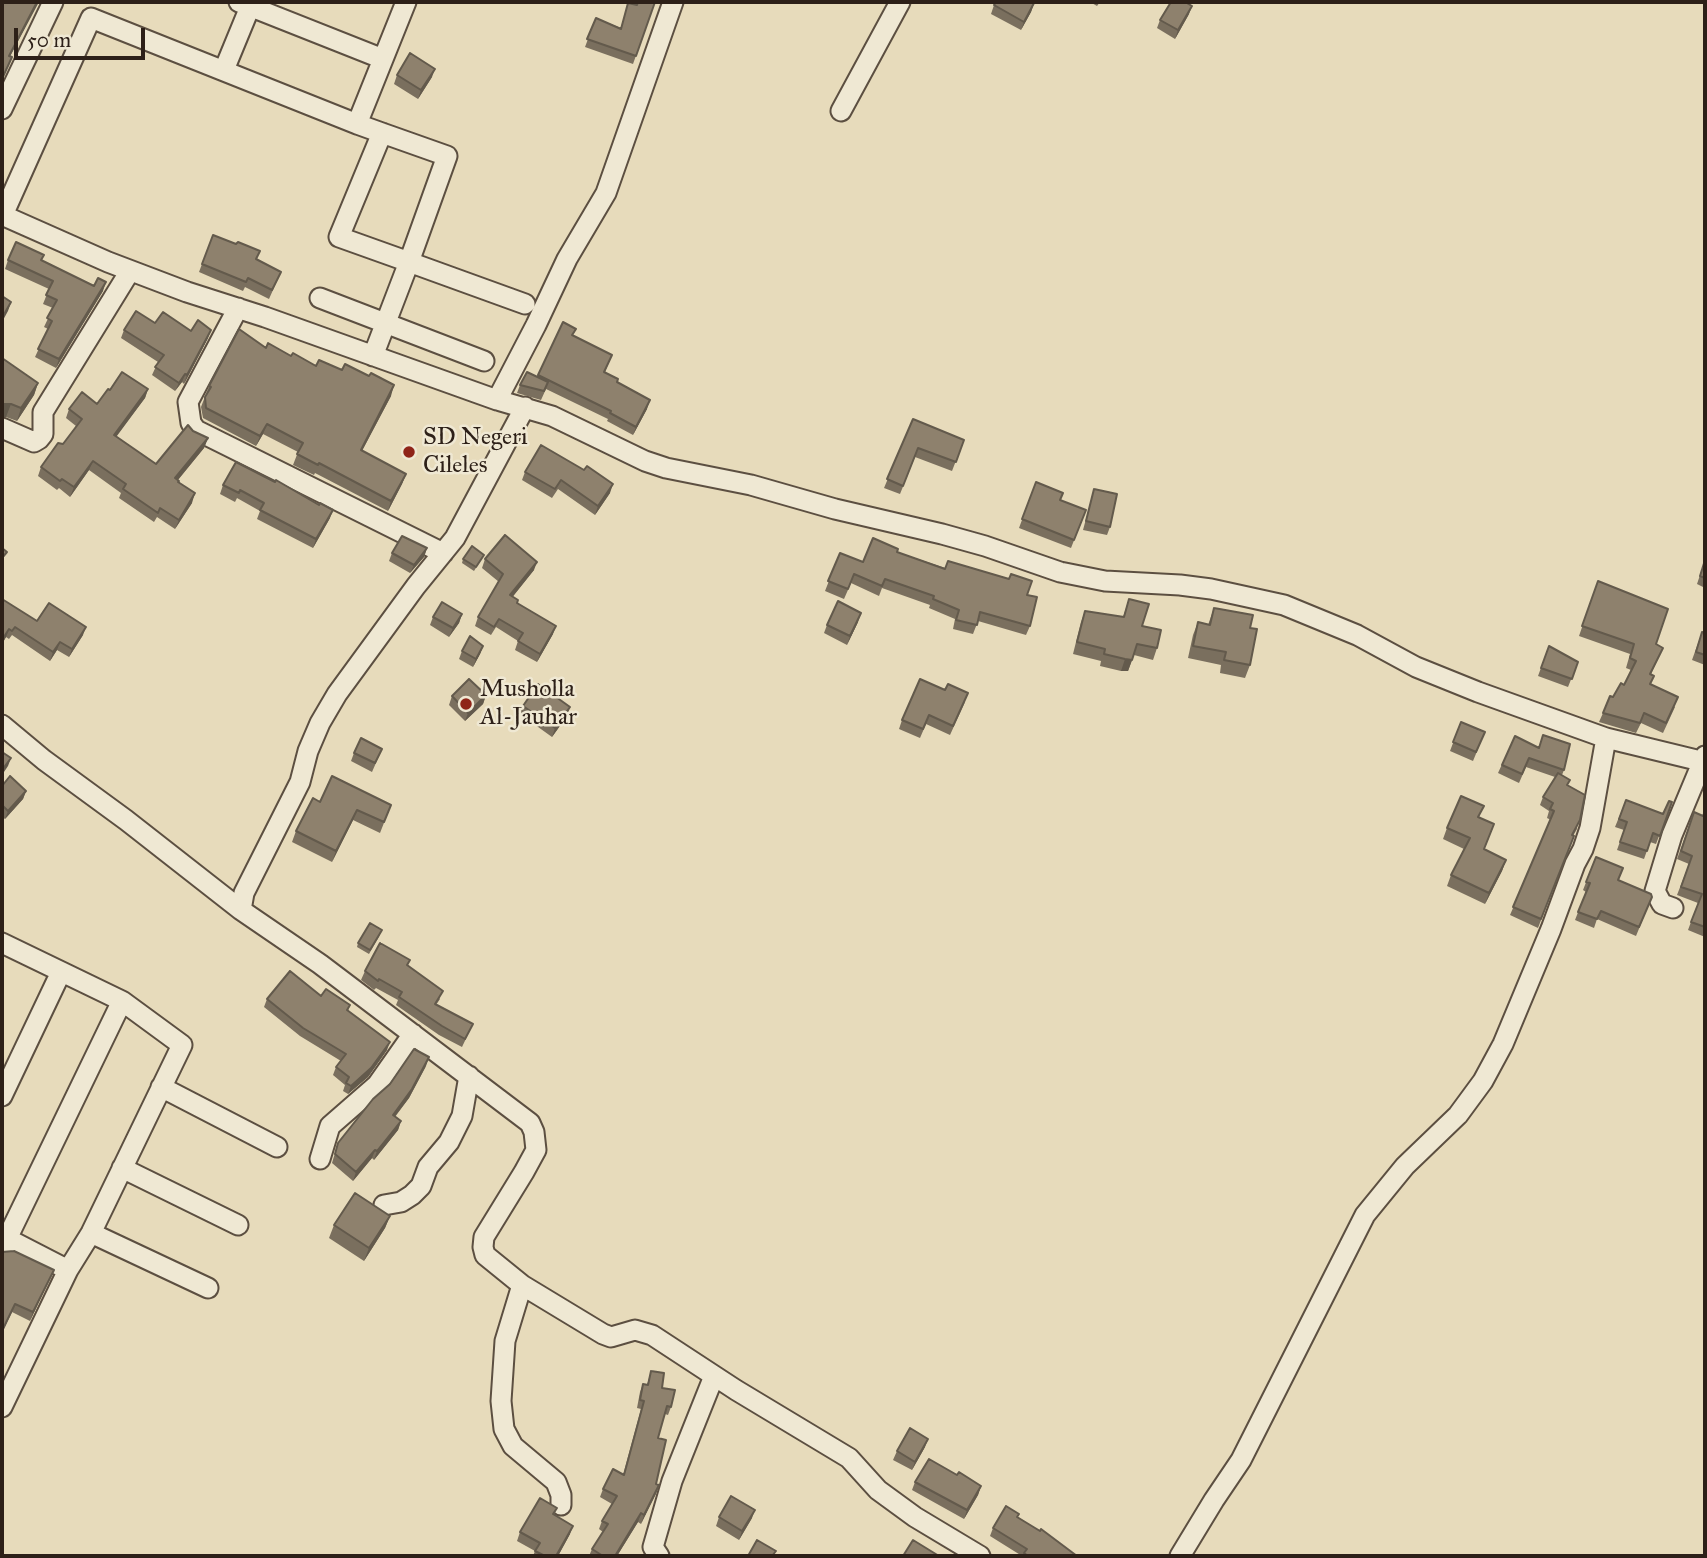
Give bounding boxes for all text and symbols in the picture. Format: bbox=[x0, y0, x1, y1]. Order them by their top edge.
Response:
scale bar bbox=[18, 14, 149, 58]
text: 50 m bbox=[27, 27, 71, 53]
place label: SD Negeri Cileles bbox=[423, 424, 528, 480]
marker: SD Negeri Cileles bbox=[401, 444, 417, 460]
place label: Musholla Al-Jauhar bbox=[480, 676, 577, 732]
marker: Musholla Al-Jauhar bbox=[458, 696, 474, 712]

